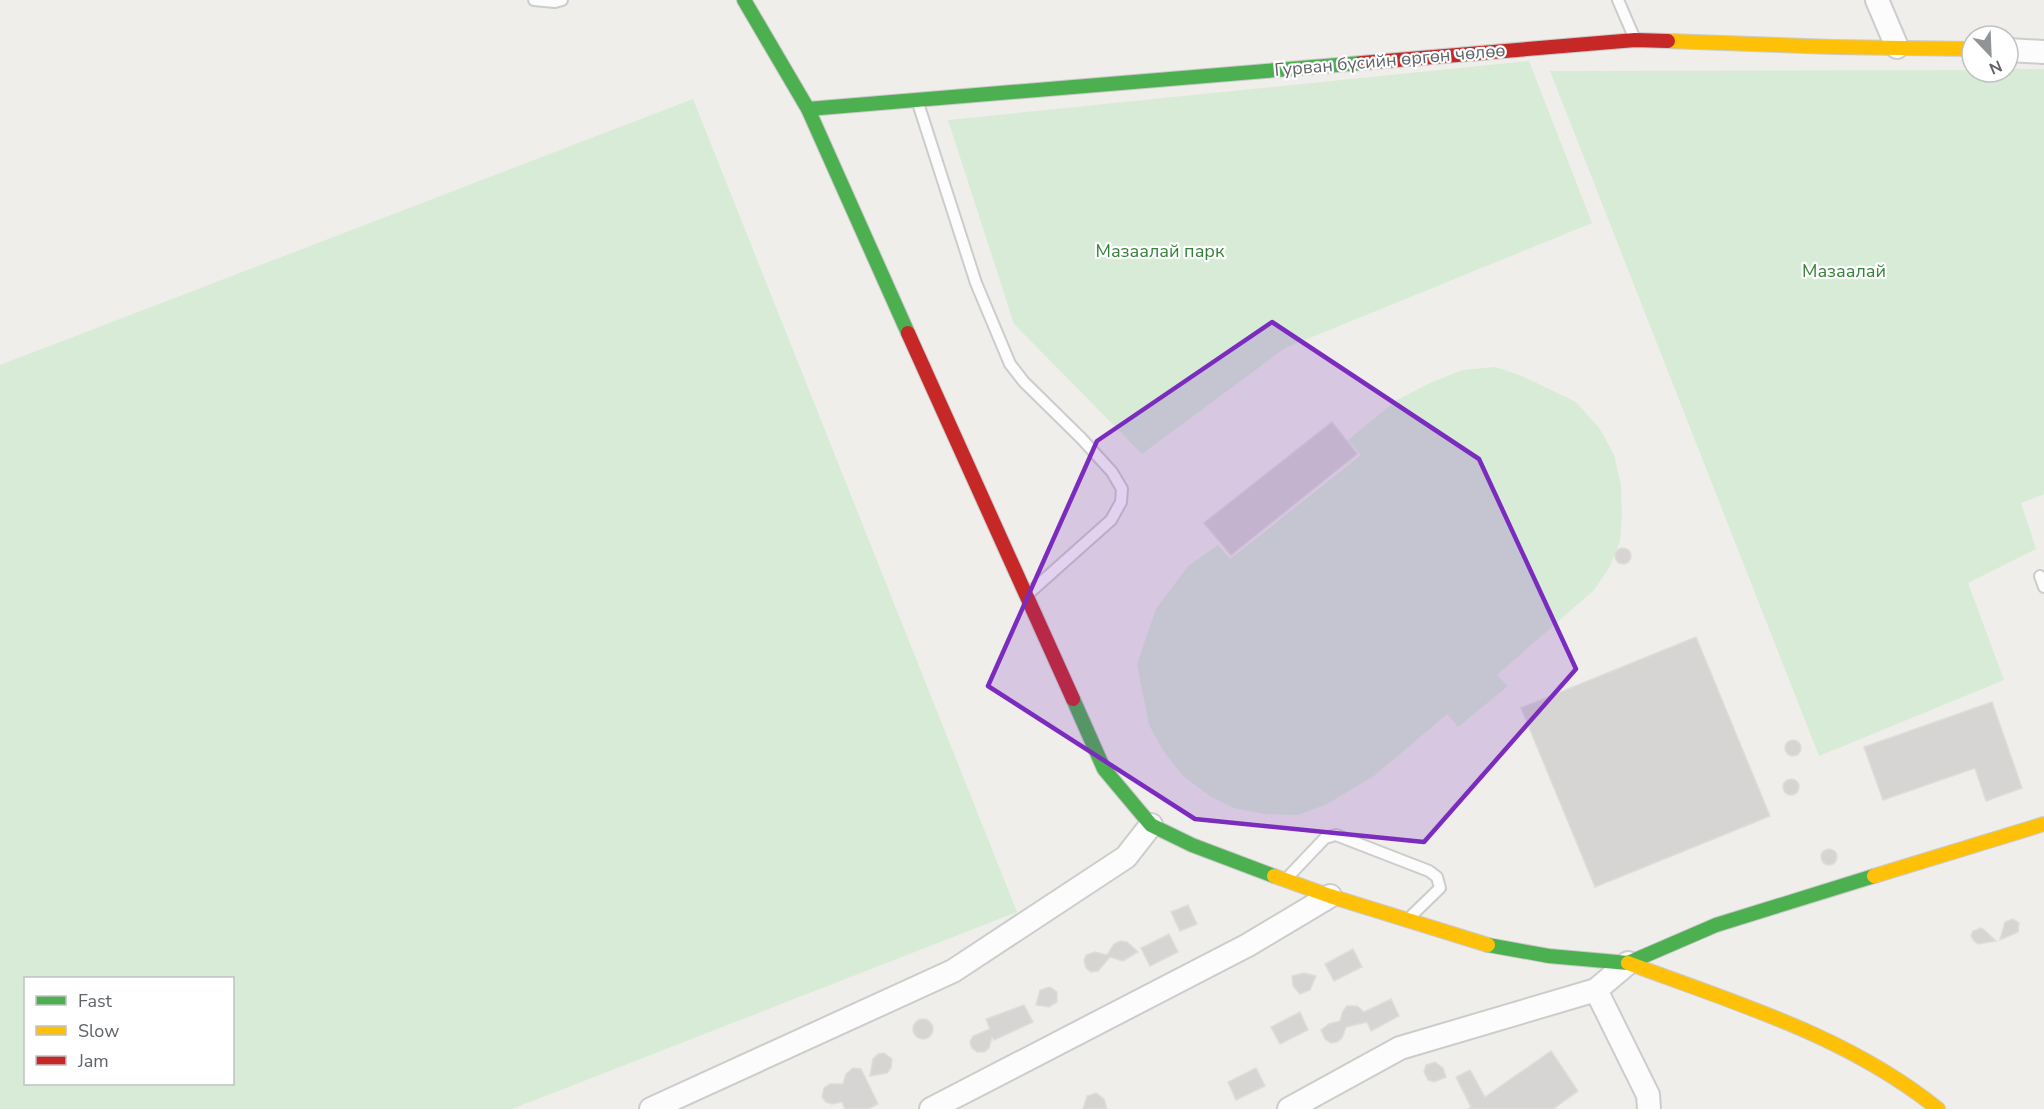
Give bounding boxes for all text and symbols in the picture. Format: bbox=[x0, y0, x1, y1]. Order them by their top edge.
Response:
north arrow bbox=[1960, 24, 2020, 84]
street label: Гурван бүсийн өргөн чөлөө bbox=[1274, 38, 1506, 82]
text: N bbox=[1986, 54, 2005, 79]
park label: Мазаалай парк bbox=[1096, 239, 1225, 263]
park label: Мазаалай bbox=[1802, 259, 1886, 283]
legend bbox=[24, 977, 234, 1085]
text: Fast bbox=[78, 989, 113, 1013]
text: Slow bbox=[78, 1019, 119, 1043]
text: Jam bbox=[77, 1049, 109, 1073]

